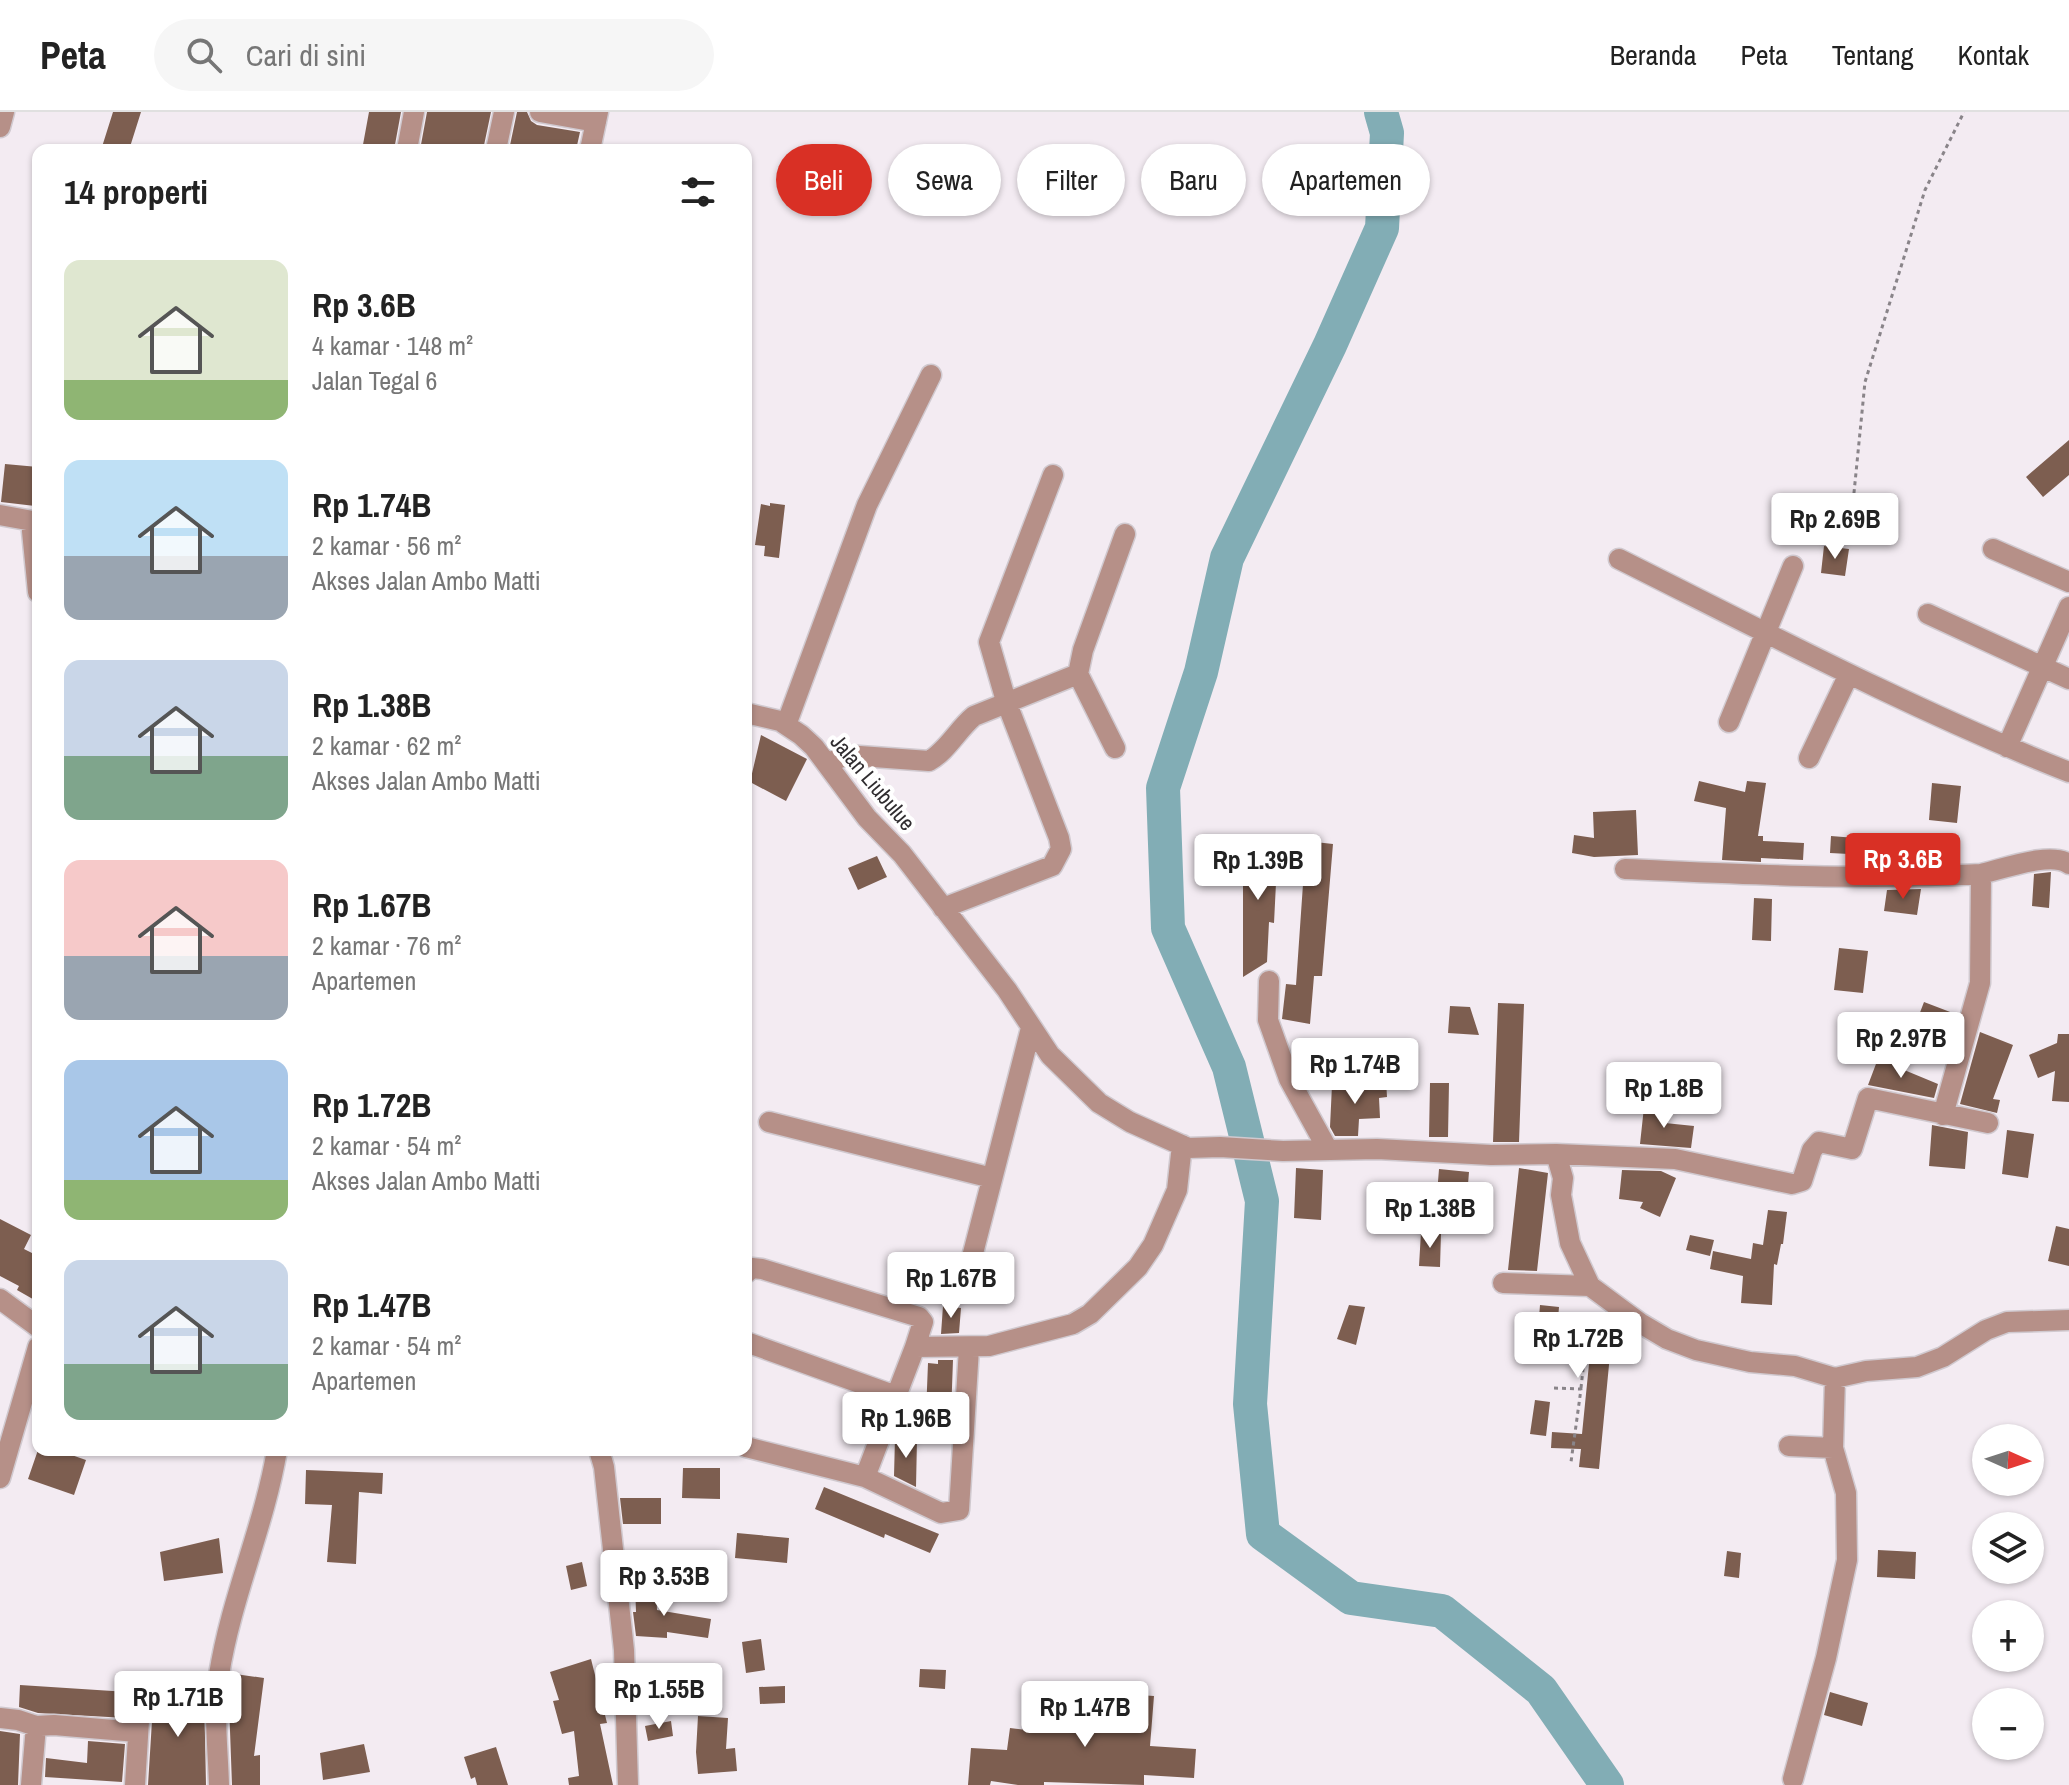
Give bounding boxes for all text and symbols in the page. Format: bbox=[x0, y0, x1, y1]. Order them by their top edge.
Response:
search box bbox=[154, 19, 714, 91]
text: Peta bbox=[40, 30, 106, 81]
icon: search bbox=[182, 33, 226, 77]
text: Cari di sini bbox=[246, 35, 366, 75]
text: Beranda bbox=[1610, 36, 1697, 74]
text: Peta bbox=[1741, 36, 1788, 74]
text: Tentang bbox=[1832, 36, 1914, 74]
text: Kontak bbox=[1958, 36, 2029, 74]
chip: Beli bbox=[776, 144, 872, 216]
chip: Sewa bbox=[888, 144, 1001, 216]
chip: Filter bbox=[1017, 144, 1125, 216]
chip: Baru bbox=[1141, 144, 1246, 216]
chip: Apartemen bbox=[1262, 144, 1430, 216]
text: 14 properti bbox=[64, 169, 208, 215]
icon: filters bbox=[676, 170, 720, 214]
text: Rp 3.6B bbox=[312, 282, 416, 328]
icon: home bbox=[128, 292, 224, 388]
text: 4 kamar · 148 m² bbox=[312, 328, 473, 363]
text: Jalan Tegal 6 bbox=[312, 363, 437, 398]
text: Rp 1.74B bbox=[312, 482, 431, 528]
icon: home bbox=[128, 492, 224, 588]
pin: Rp 2.69B bbox=[1752, 493, 1918, 561]
text: Rp 2.69B bbox=[1789, 501, 1881, 536]
text: 2 kamar · 56 m² bbox=[312, 528, 461, 563]
text: Akses Jalan Ambo Matti bbox=[312, 563, 541, 598]
text: Rp 1.38B bbox=[312, 682, 431, 728]
icon: home bbox=[128, 692, 224, 788]
street label: Jalan Liubulue bbox=[824, 727, 922, 837]
text: 2 kamar · 62 m² bbox=[312, 728, 461, 763]
text: Akses Jalan Ambo Matti bbox=[312, 763, 541, 798]
pin: Rp 3.6B bbox=[1829, 833, 1977, 901]
pin: Rp 1.39B bbox=[1175, 834, 1341, 902]
text: Rp 3.6B bbox=[1863, 841, 1943, 876]
text: Rp 1.39B bbox=[1212, 842, 1304, 877]
text: Rp 1.67B bbox=[312, 882, 431, 928]
icon: home bbox=[128, 892, 224, 988]
text: 2 kamar · 76 m² bbox=[312, 928, 461, 963]
text: Apartemen bbox=[312, 963, 416, 998]
pin: Rp 2.97B bbox=[1818, 1012, 1984, 1080]
text: Rp 2.97B bbox=[1855, 1020, 1947, 1055]
pin: Rp 1.74B bbox=[1272, 1038, 1438, 1106]
text: Rp 1.74B bbox=[1309, 1046, 1401, 1081]
pin: Rp 1.8B bbox=[1590, 1062, 1738, 1130]
text: Rp 1.8B bbox=[1624, 1070, 1704, 1105]
text: Rp 1.72B bbox=[312, 1082, 431, 1128]
icon: home bbox=[128, 1092, 224, 1188]
text: 2 kamar · 54 m² bbox=[312, 1128, 461, 1163]
text: Akses Jalan Ambo Matti bbox=[312, 1163, 541, 1198]
pin: Rp 1.38B bbox=[1347, 1182, 1513, 1250]
text: Rp 1.38B bbox=[1384, 1190, 1476, 1225]
pin: Rp 1.67B bbox=[868, 1252, 1034, 1320]
text: Rp 1.67B bbox=[905, 1260, 997, 1295]
text: Rp 1.47B bbox=[312, 1282, 431, 1328]
icon: home bbox=[128, 1292, 224, 1388]
pin: Rp 1.72B bbox=[1495, 1312, 1661, 1380]
text: Rp 1.72B bbox=[1532, 1320, 1624, 1355]
text: 2 kamar · 54 m² bbox=[312, 1328, 461, 1363]
text: Apartemen bbox=[312, 1363, 416, 1398]
pin: Rp 1.96B bbox=[823, 1392, 989, 1460]
text: Rp 1.96B bbox=[860, 1400, 952, 1435]
north arrow bbox=[1972, 1424, 2044, 1496]
map controls bbox=[1972, 1424, 2044, 1760]
button: layers bbox=[1972, 1512, 2044, 1584]
pin: Rp 3.53B bbox=[581, 1550, 747, 1618]
text: Rp 3.53B bbox=[618, 1558, 710, 1593]
button: + bbox=[1972, 1600, 2044, 1672]
pin: Rp 1.55B bbox=[576, 1663, 742, 1731]
pin: Rp 1.71B bbox=[95, 1671, 261, 1739]
text: Rp 1.55B bbox=[613, 1671, 705, 1706]
text: Rp 1.71B bbox=[132, 1679, 224, 1714]
pin: Rp 1.47B bbox=[1002, 1681, 1168, 1749]
button: − bbox=[1972, 1688, 2044, 1760]
text: Rp 1.47B bbox=[1039, 1689, 1131, 1724]

